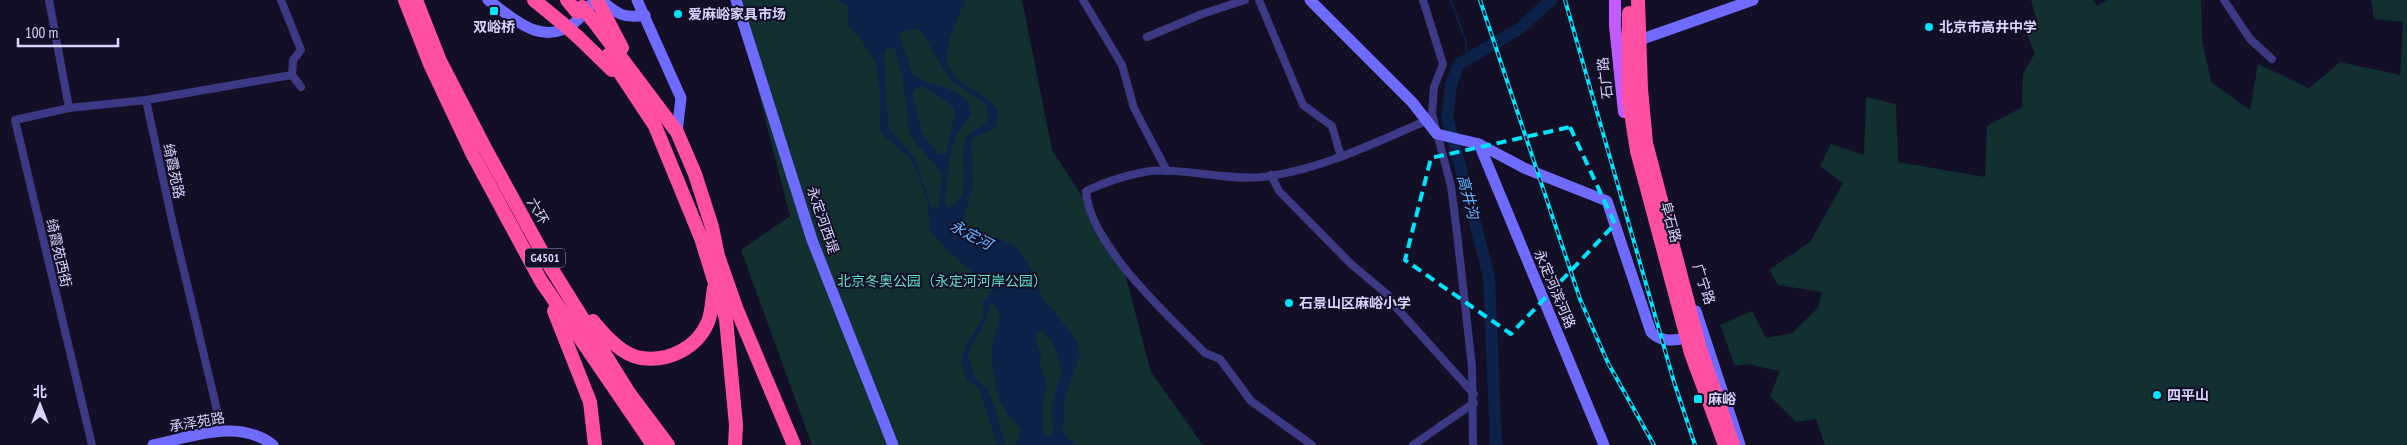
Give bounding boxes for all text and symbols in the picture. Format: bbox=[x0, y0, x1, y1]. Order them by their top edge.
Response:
marker: 双峪桥 bbox=[488, 5, 500, 17]
place label: 爱麻峪家具市场 bbox=[688, 5, 786, 23]
marker: 爱麻峪家具市场 bbox=[672, 8, 684, 20]
scale bar bbox=[18, 15, 118, 47]
place label: 双峪桥 bbox=[473, 18, 515, 36]
place label: 北京市高井中学 bbox=[1939, 18, 2037, 36]
marker: 北京市高井中学 bbox=[1923, 21, 1935, 33]
text: 100 m bbox=[25, 23, 58, 42]
street label: 石广路 bbox=[1594, 56, 1616, 100]
street label: 绮霞苑路 bbox=[159, 142, 189, 200]
water label: 高井沟 bbox=[1453, 173, 1484, 223]
street label: 永定河西堤 bbox=[803, 184, 843, 256]
street label: 六环 bbox=[523, 194, 553, 228]
street label: 阜石路 bbox=[1657, 199, 1685, 245]
water label: 永定河 bbox=[947, 216, 998, 255]
street label: 绮霞苑西街 bbox=[42, 217, 76, 289]
street label: 永定河滨河路 bbox=[1530, 247, 1580, 331]
road number: G4501 bbox=[525, 248, 565, 268]
street label: 广宁路 bbox=[1689, 261, 1719, 307]
park label: 北京冬奥公园（永定河河岸公园） bbox=[837, 272, 1047, 290]
place label: 石景山区麻峪小学 bbox=[1299, 294, 1411, 312]
marker: 石景山区麻峪小学 bbox=[1283, 297, 1295, 309]
north arrow bbox=[15, 380, 65, 430]
text: 北 bbox=[33, 383, 47, 401]
place label: 四平山 bbox=[2167, 386, 2209, 404]
marker: 四平山 bbox=[2151, 389, 2163, 401]
place label: 麻峪 bbox=[1708, 390, 1736, 408]
marker: 麻峪 bbox=[1692, 393, 1704, 405]
street label: 承泽苑路 bbox=[168, 408, 226, 436]

